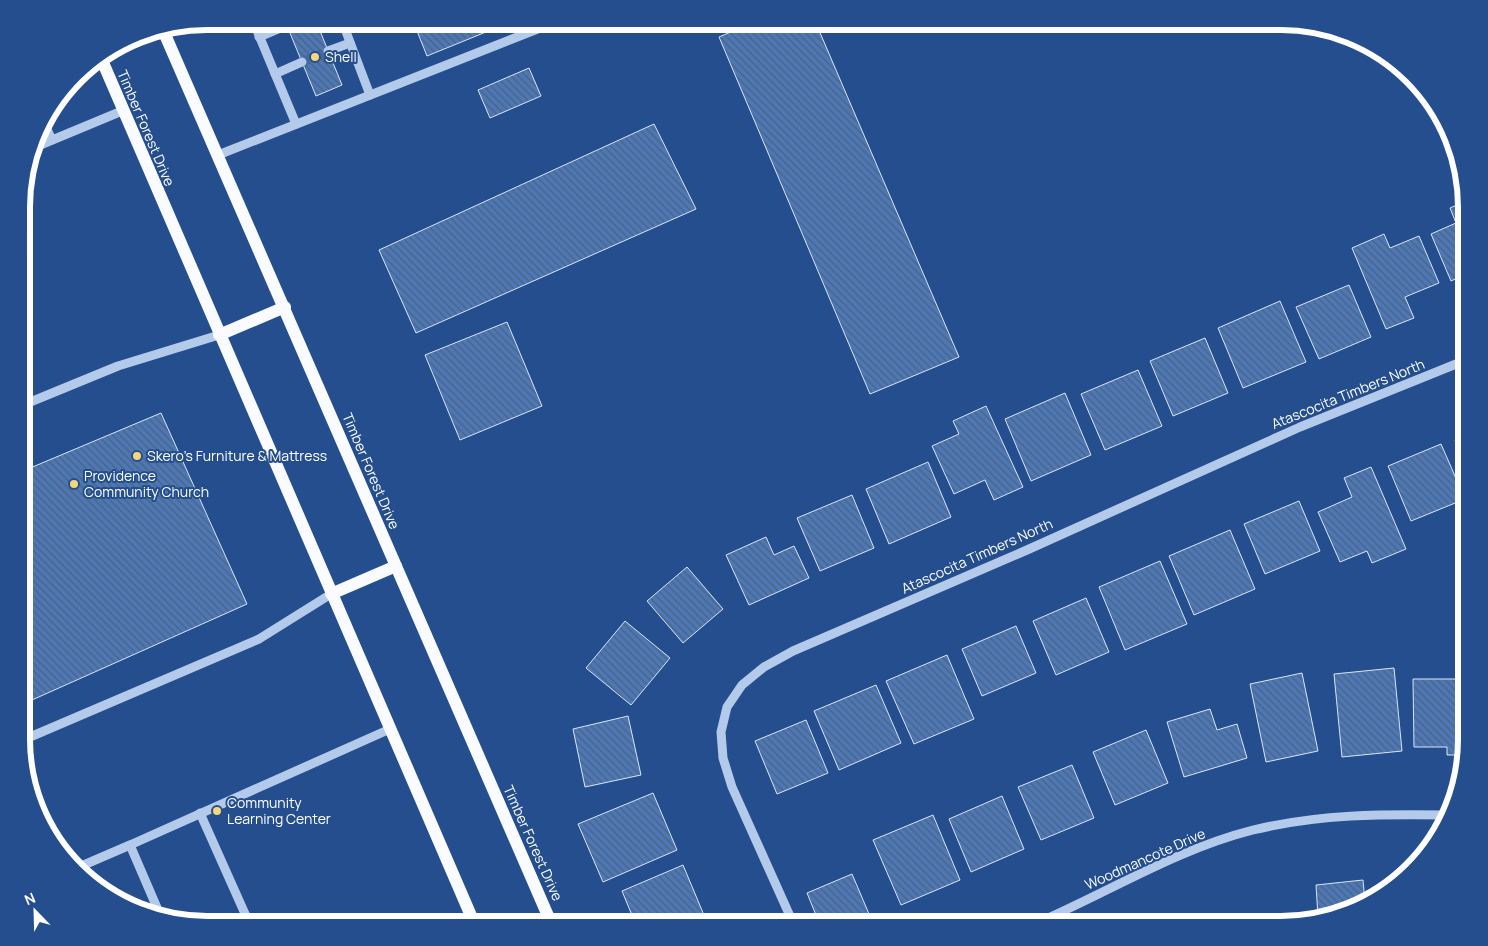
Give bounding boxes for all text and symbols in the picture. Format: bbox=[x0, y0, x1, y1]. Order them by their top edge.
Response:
place label: Shell bbox=[325, 47, 357, 66]
marker: Shell bbox=[309, 51, 321, 63]
street label: Timber Forest Drive bbox=[113, 67, 180, 189]
street label: Atascocita Timbers North bbox=[1268, 354, 1427, 433]
street label: Timber Forest Drive bbox=[338, 410, 405, 532]
place label: Skero's Furniture & Mattress bbox=[147, 446, 327, 465]
marker: Skero's Furniture & Mattress bbox=[131, 450, 143, 462]
place label: Providence Community Church bbox=[84, 466, 209, 501]
marker: Providence Community Church bbox=[68, 478, 80, 490]
street label: Atascocita Timbers North bbox=[898, 514, 1056, 598]
street label: Timber Forest Drive bbox=[499, 782, 567, 904]
place label: Community Learning Center bbox=[227, 793, 331, 828]
marker: Community Learning Center bbox=[211, 805, 223, 817]
street label: Woodmancote Drive bbox=[1082, 823, 1208, 894]
north arrow bbox=[10, 886, 60, 936]
text: N bbox=[21, 888, 38, 909]

